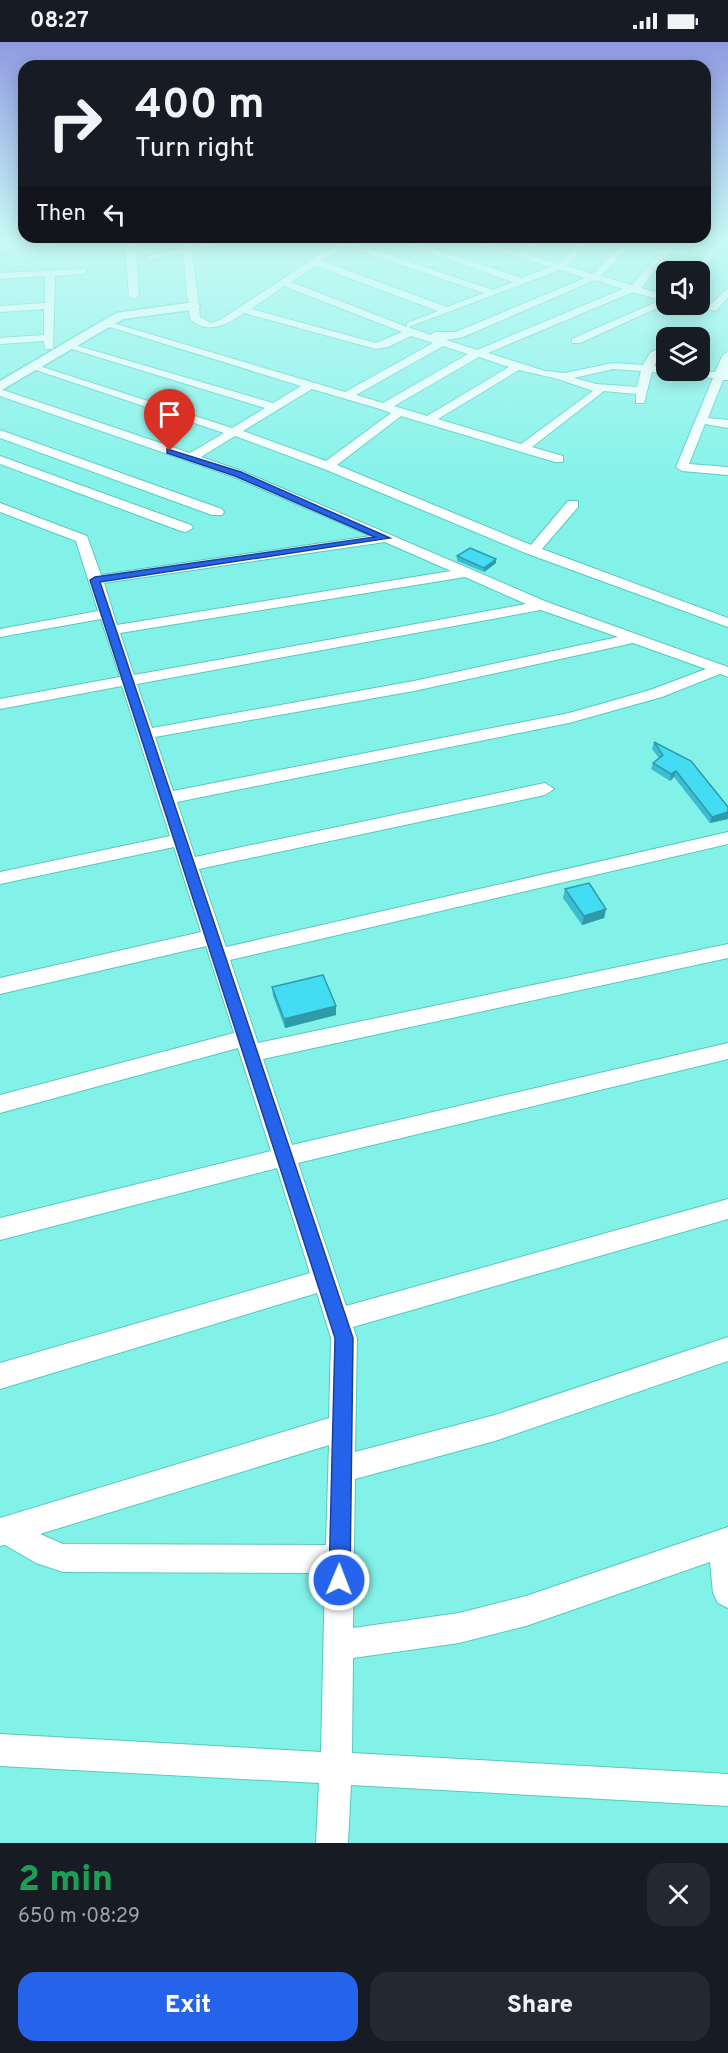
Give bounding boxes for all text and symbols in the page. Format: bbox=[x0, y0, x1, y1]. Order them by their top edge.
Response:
text: 08:27 bbox=[30, 8, 89, 35]
text: 400 m bbox=[135, 80, 265, 133]
icon: right bbox=[36, 84, 114, 162]
text: Turn right bbox=[135, 132, 254, 166]
icon: left bbox=[98, 198, 131, 231]
text: Then bbox=[36, 201, 86, 228]
map controls bbox=[656, 261, 710, 381]
button: sound bbox=[656, 261, 710, 315]
button: layers bbox=[656, 327, 710, 381]
pin bbox=[144, 389, 195, 451]
icon: arrive bbox=[153, 398, 186, 431]
position arrow bbox=[307, 1548, 371, 1612]
text: 2 min bbox=[18, 1858, 113, 1904]
button: close bbox=[647, 1863, 710, 1926]
text: 650 m · 08:29 bbox=[18, 1904, 140, 1930]
button: Exit bbox=[18, 1972, 358, 2041]
button: Share bbox=[370, 1972, 710, 2041]

